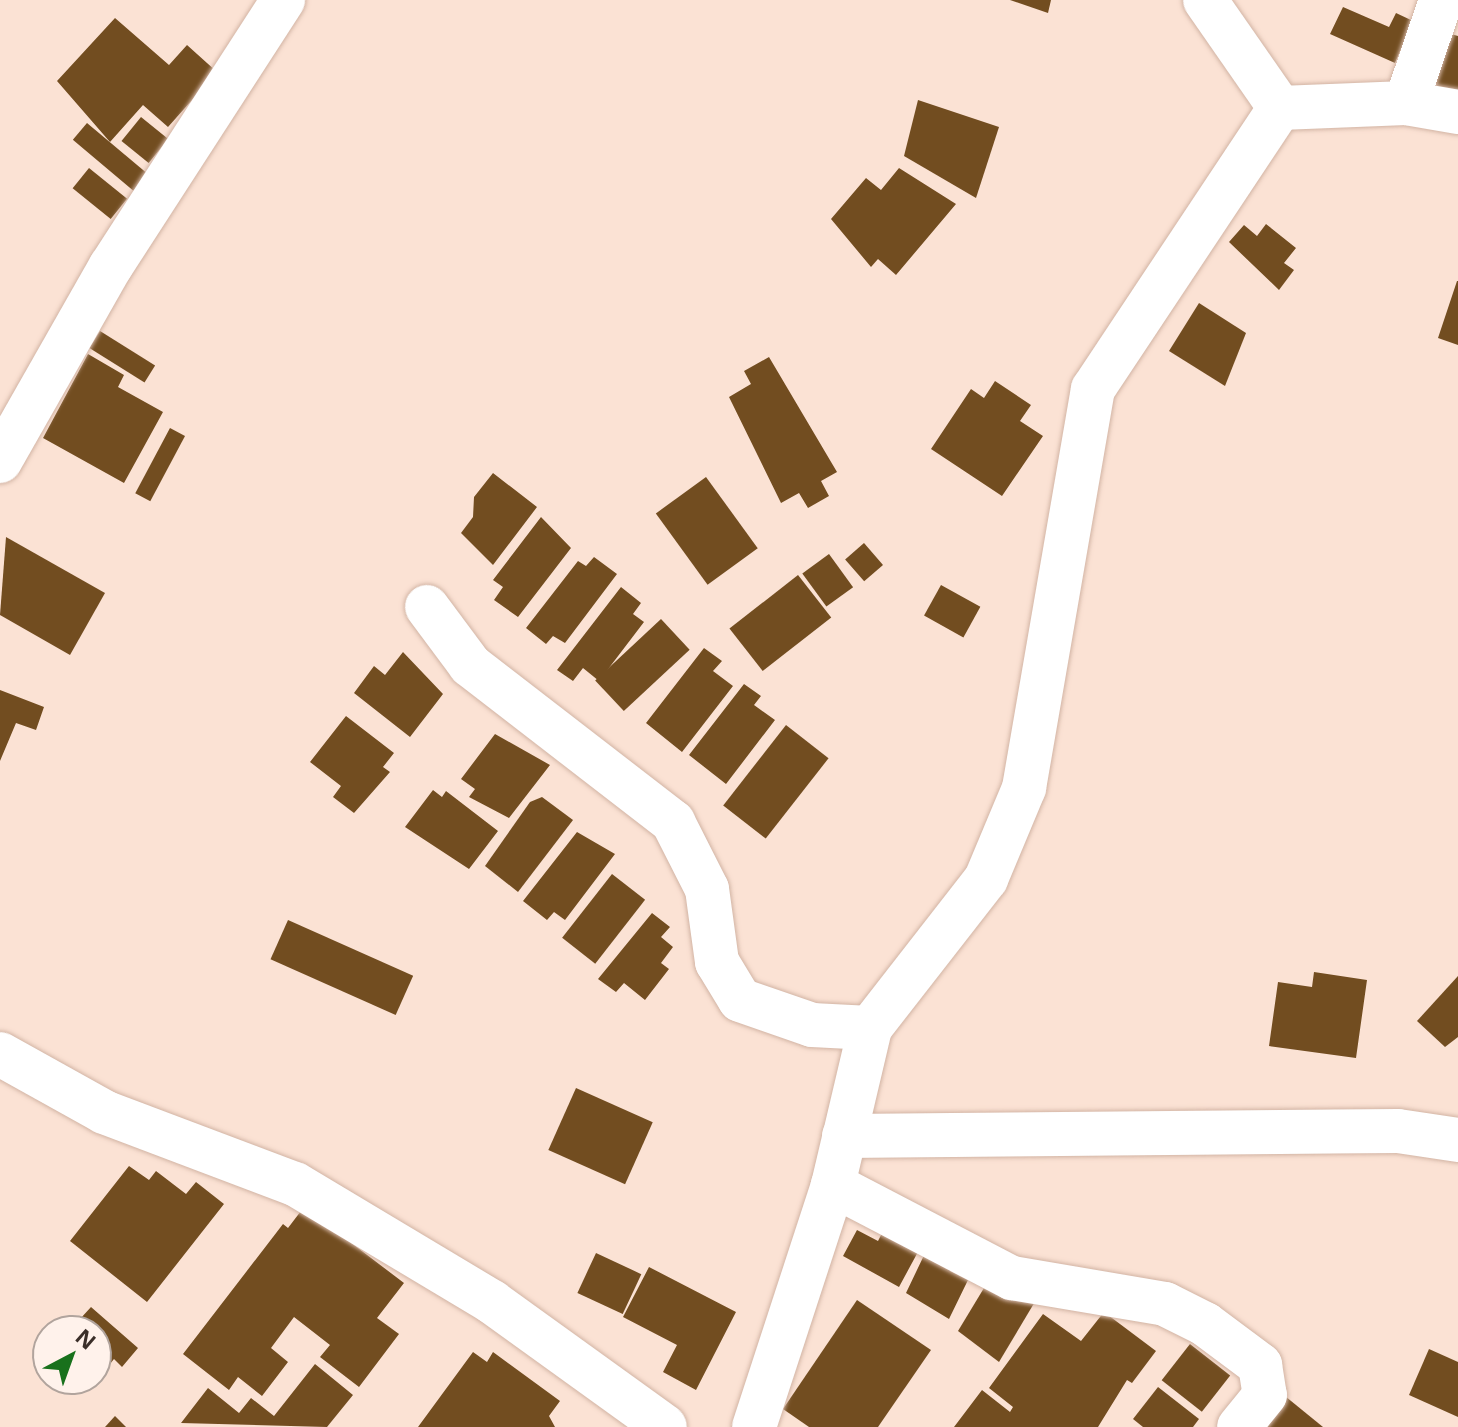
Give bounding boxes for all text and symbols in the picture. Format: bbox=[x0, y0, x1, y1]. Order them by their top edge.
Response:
north arrow bbox=[32, 1315, 112, 1395]
text: N bbox=[70, 1321, 103, 1356]

